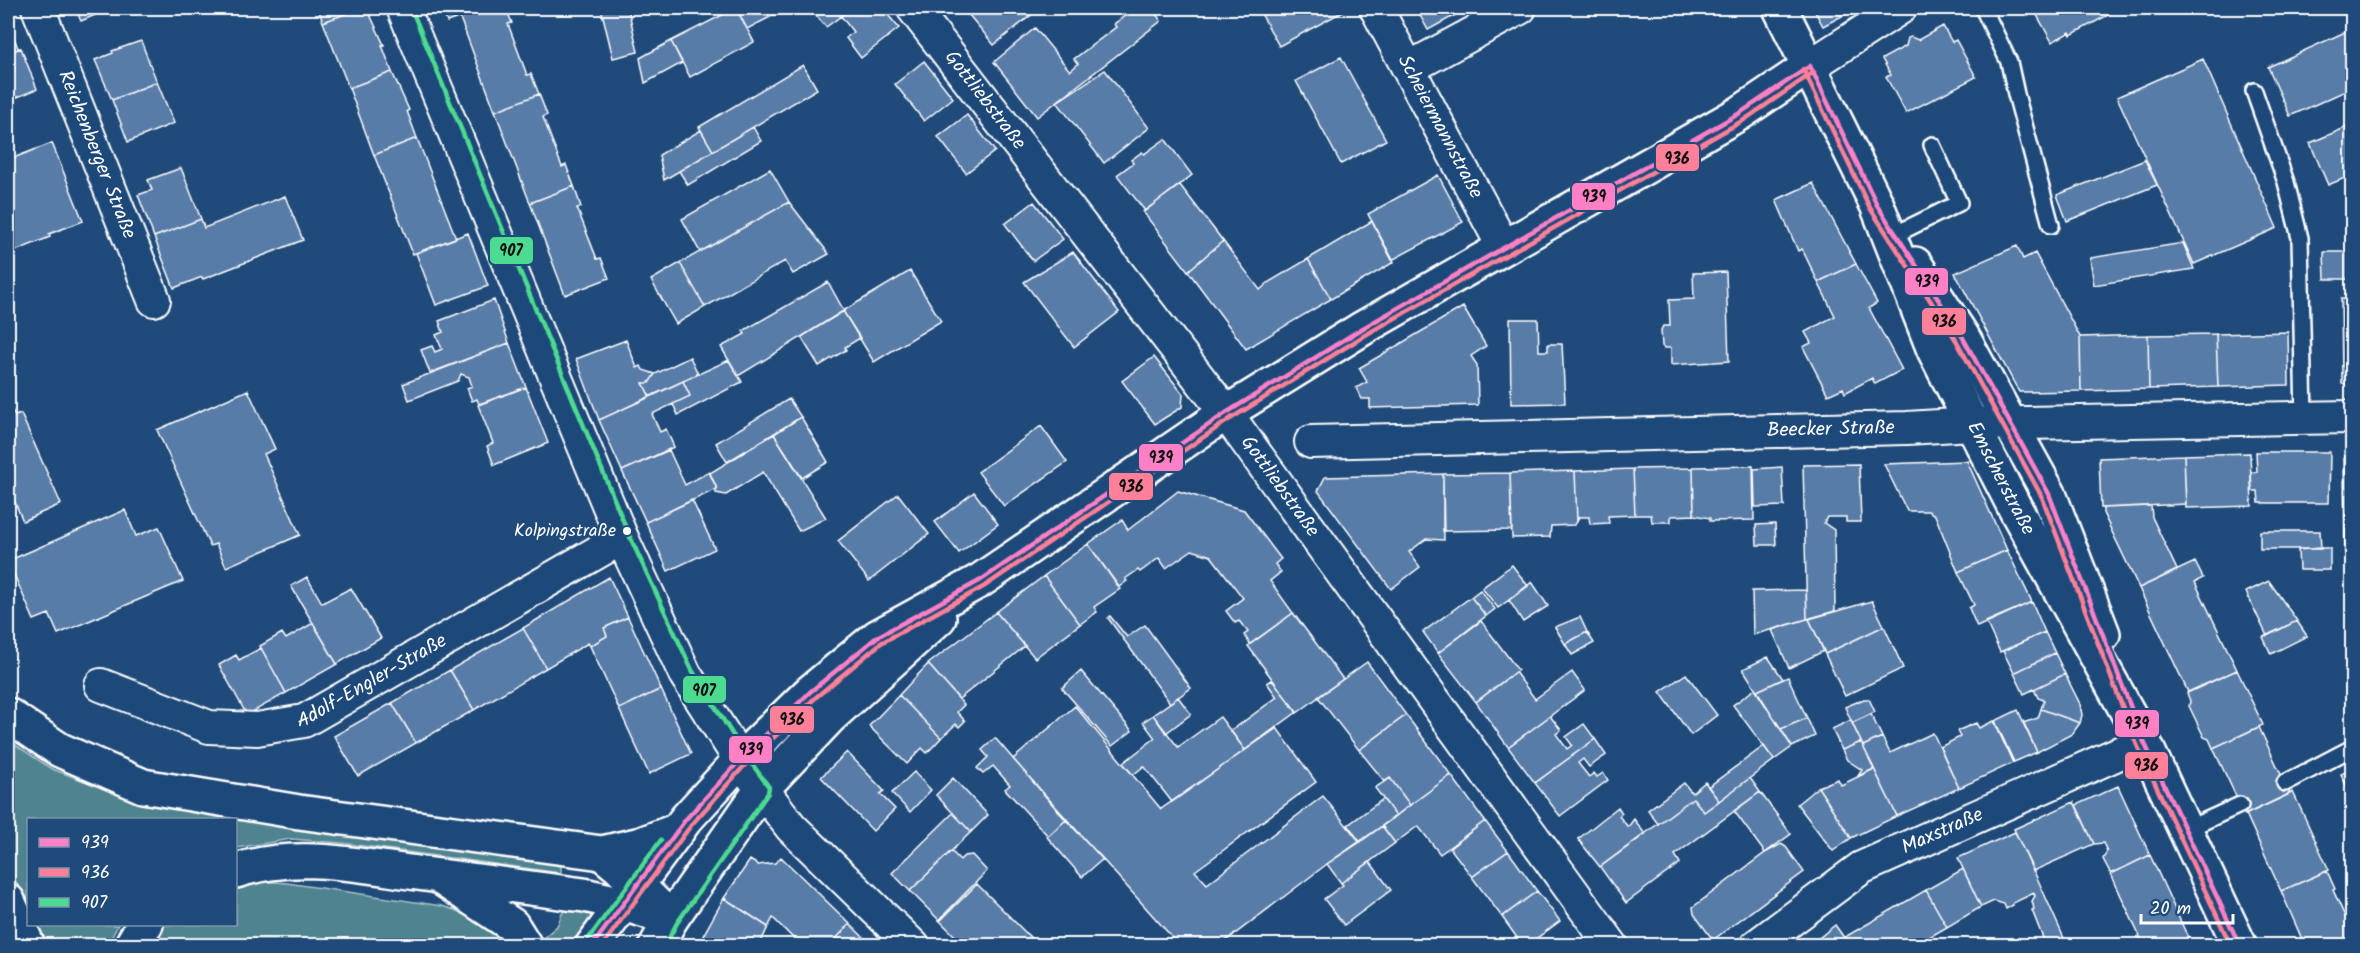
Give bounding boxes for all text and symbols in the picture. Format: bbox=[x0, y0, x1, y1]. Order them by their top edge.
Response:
street label: Gottliebstraße bbox=[936, 44, 1034, 157]
street label: Scheiermannstraße bbox=[1388, 49, 1491, 205]
street label: Reichenberger Straße bbox=[48, 66, 144, 244]
line badge: 936 bbox=[1655, 143, 1700, 172]
text: 936 bbox=[1664, 147, 1690, 172]
line badge: 939 bbox=[1571, 182, 1616, 211]
text: 939 bbox=[1582, 185, 1606, 210]
line badge: 907 bbox=[489, 236, 534, 265]
text: 907 bbox=[499, 239, 523, 264]
line badge: 939 bbox=[1904, 267, 1949, 296]
text: 939 bbox=[1915, 270, 1939, 295]
line badge: 936 bbox=[1921, 307, 1967, 336]
text: 936 bbox=[1931, 310, 1957, 335]
street label: Beecker Straße bbox=[1767, 412, 1895, 447]
street label: Emscherstraße bbox=[1957, 416, 2043, 541]
street label: Gottliebstraße bbox=[1232, 429, 1327, 544]
line badge: 939 bbox=[1138, 443, 1184, 472]
text: 939 bbox=[1149, 446, 1173, 471]
line badge: 936 bbox=[1108, 472, 1154, 501]
text: 936 bbox=[1118, 475, 1144, 500]
place label: Kolpingstraße bbox=[514, 517, 616, 546]
marker: Kolpingstraße bbox=[621, 525, 633, 537]
street label: Adolf-Engler-Straße bbox=[295, 626, 453, 738]
line badge: 907 bbox=[682, 675, 727, 704]
text: 907 bbox=[692, 679, 716, 704]
line badge: 936 bbox=[769, 705, 815, 734]
text: 936 bbox=[779, 708, 805, 733]
line badge: 939 bbox=[2114, 709, 2160, 738]
text: 939 bbox=[2125, 712, 2149, 737]
line badge: 939 bbox=[728, 735, 773, 764]
text: 939 bbox=[739, 738, 763, 763]
line badge: 936 bbox=[2124, 751, 2169, 780]
text: 936 bbox=[2133, 754, 2159, 779]
street label: Maxstraße bbox=[1896, 799, 1989, 864]
legend bbox=[27, 818, 237, 926]
text: 939 bbox=[81, 829, 109, 858]
text: 936 bbox=[81, 859, 110, 888]
scale bar bbox=[2141, 887, 2232, 925]
text: 907 bbox=[81, 889, 108, 918]
text: 20 m bbox=[2150, 895, 2191, 924]

